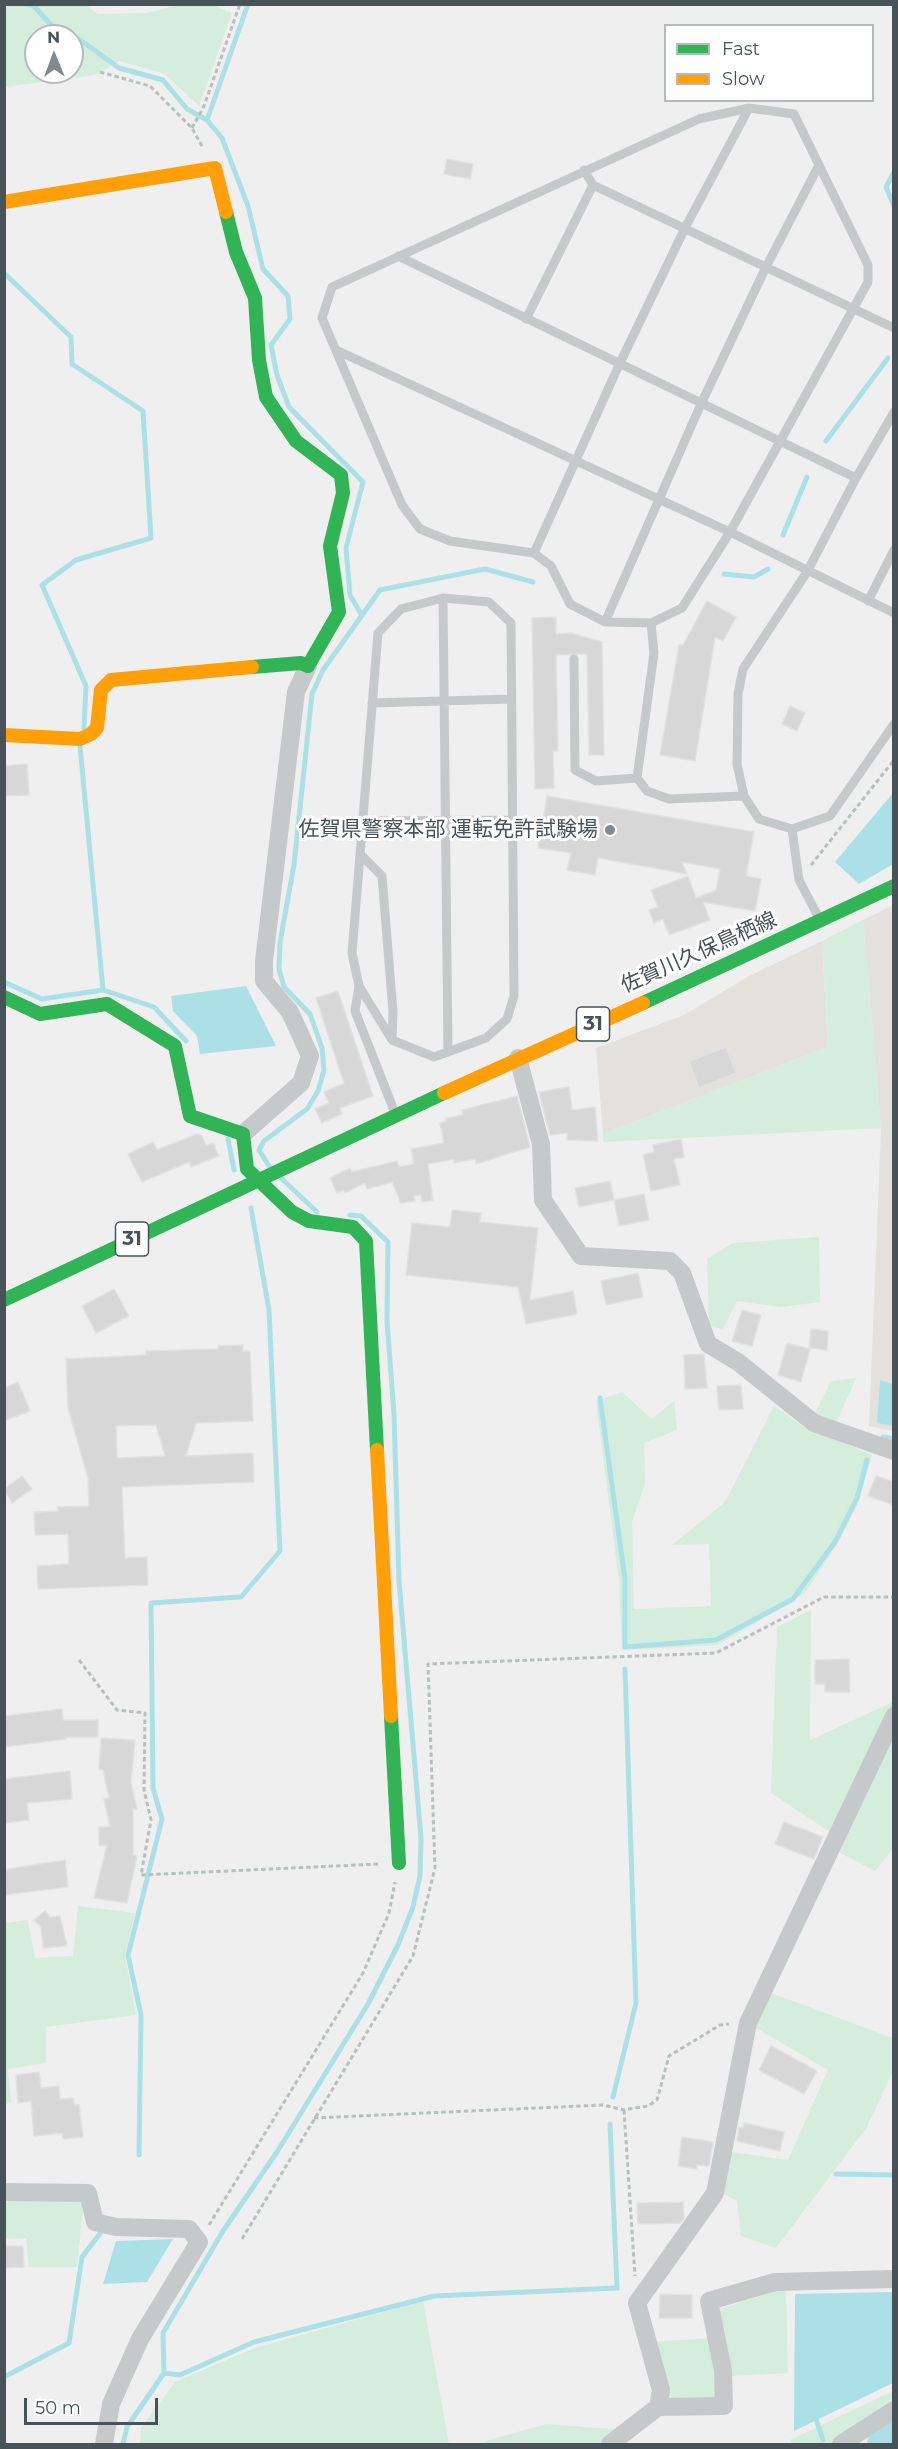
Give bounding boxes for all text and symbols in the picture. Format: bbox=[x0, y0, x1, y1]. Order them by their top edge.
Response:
north arrow bbox=[24, 24, 84, 84]
legend bbox=[664, 24, 874, 102]
text: N bbox=[47, 28, 60, 47]
text: Fast bbox=[722, 38, 760, 60]
text: Slow bbox=[722, 68, 765, 90]
place label: 佐賀県警察本部 運転免許試験場 bbox=[298, 817, 598, 843]
marker: 佐賀県警察本部 運転免許試験場 bbox=[603, 823, 617, 837]
street label: 佐賀川久保鳥栖線 bbox=[617, 907, 781, 999]
road number: 31 bbox=[576, 1007, 610, 1041]
road number: 31 bbox=[116, 1222, 148, 1256]
scale bar bbox=[27, 2386, 160, 2424]
text: 50 m bbox=[35, 2397, 81, 2419]

